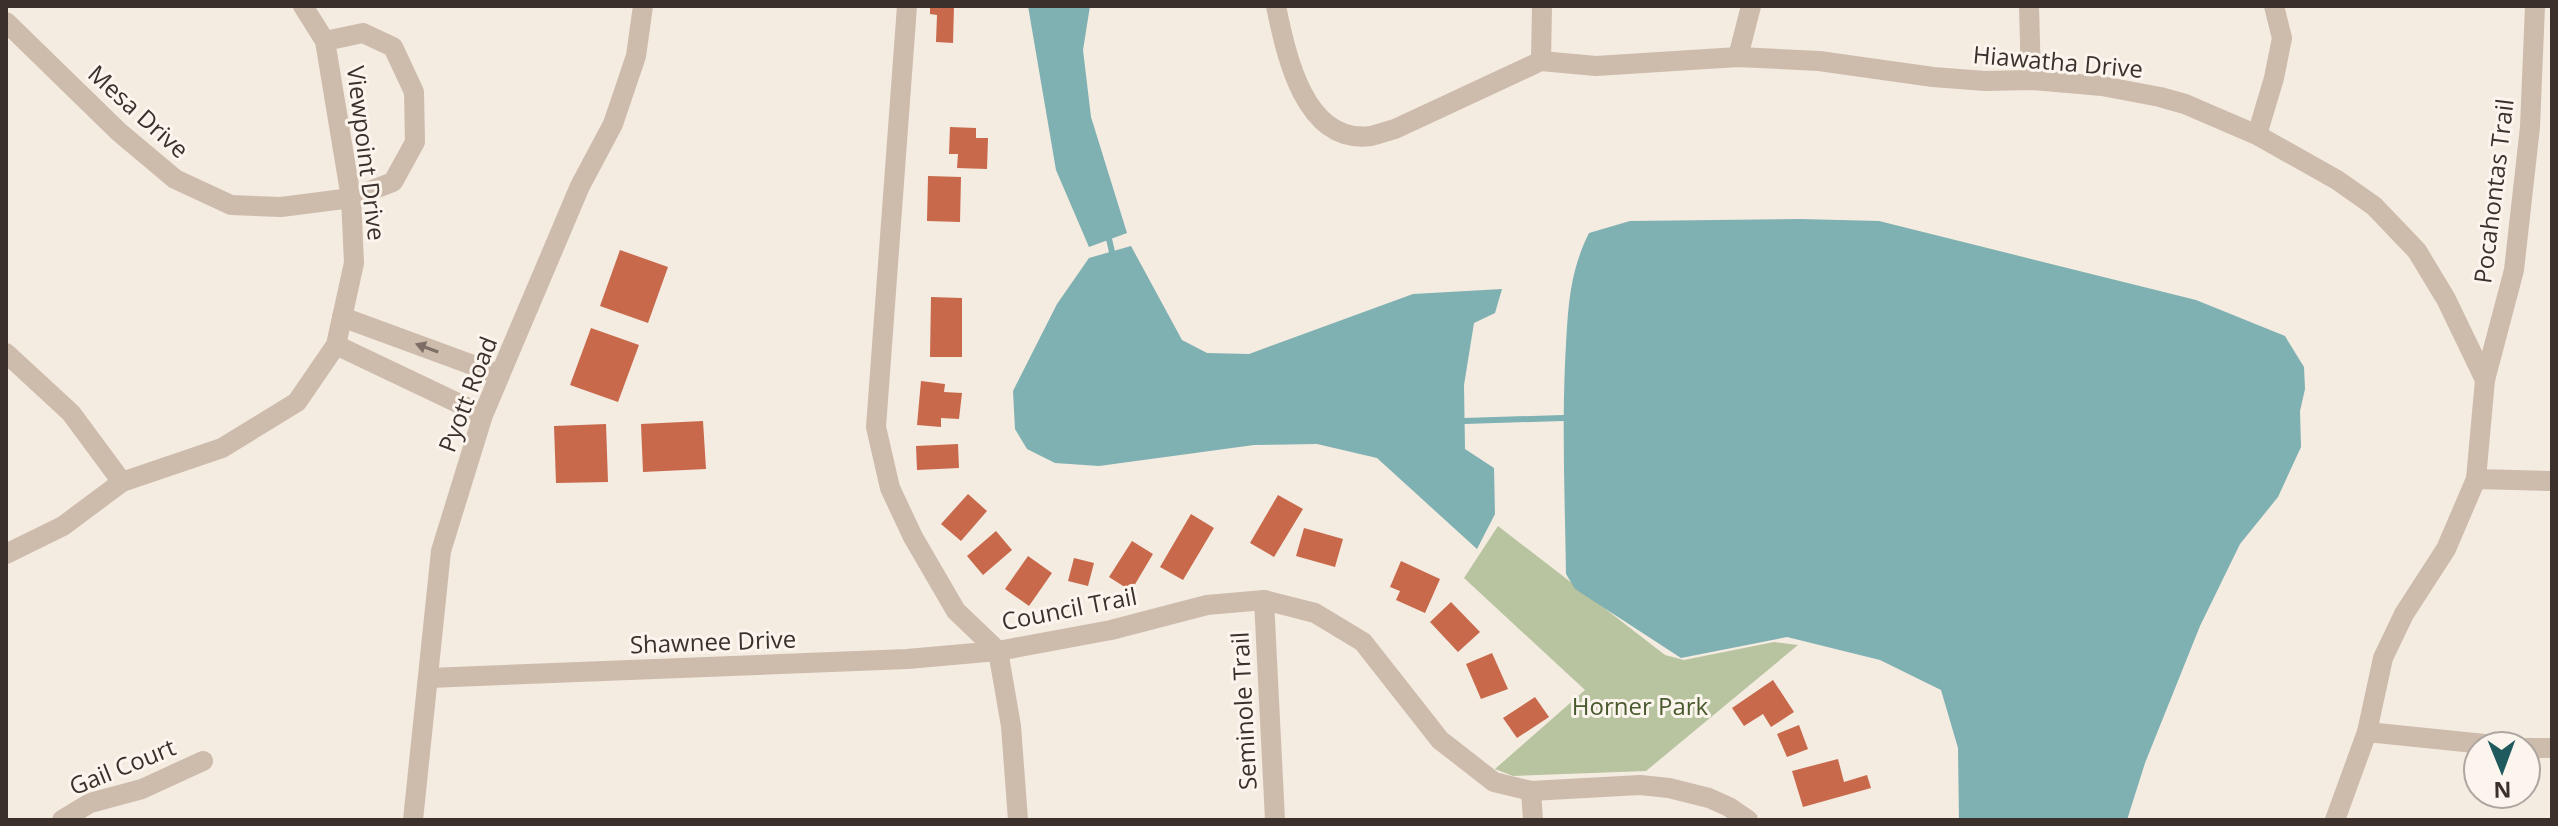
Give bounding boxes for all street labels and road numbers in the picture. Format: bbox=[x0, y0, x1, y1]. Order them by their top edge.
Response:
street label: Hiawatha Drive bbox=[1972, 37, 2144, 85]
street label: Mesa Drive bbox=[82, 57, 196, 165]
street label: Viewpoint Drive bbox=[340, 64, 394, 242]
street label: Pocahontas Trail bbox=[2465, 97, 2521, 285]
street label: Pyott Road bbox=[430, 331, 504, 457]
street label: Council Trail bbox=[998, 579, 1140, 637]
street label: Shawnee Drive bbox=[629, 622, 797, 660]
street label: Seminole Trail bbox=[1222, 631, 1264, 791]
street label: Gail Court bbox=[64, 730, 180, 802]

